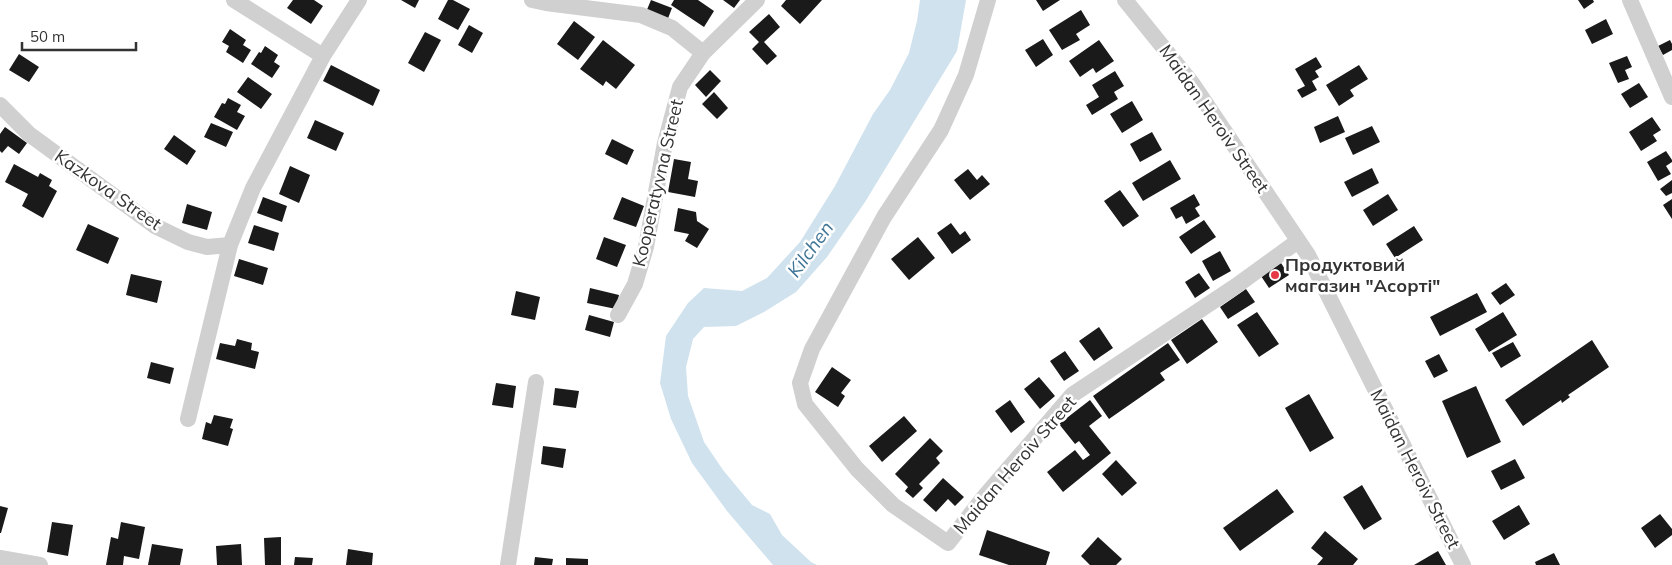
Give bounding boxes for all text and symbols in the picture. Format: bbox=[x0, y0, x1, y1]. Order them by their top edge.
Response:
scale bar bbox=[22, 20, 136, 52]
text: 50 m bbox=[30, 27, 65, 46]
street label: Maidan Heroiv Street bbox=[1155, 40, 1274, 197]
street label: Kooperatyvna Street bbox=[627, 97, 688, 269]
street label: Kazkova Street bbox=[50, 144, 166, 235]
water label: Kilchen bbox=[782, 216, 838, 282]
place label: Продуктовий магазин "Асорті" bbox=[1285, 253, 1440, 297]
marker: Продуктовий магазин "Асорті" bbox=[1269, 269, 1281, 281]
street label: Maidan Heroiv Street bbox=[1365, 385, 1466, 552]
street label: Maidan Heroiv Street bbox=[948, 391, 1081, 539]

